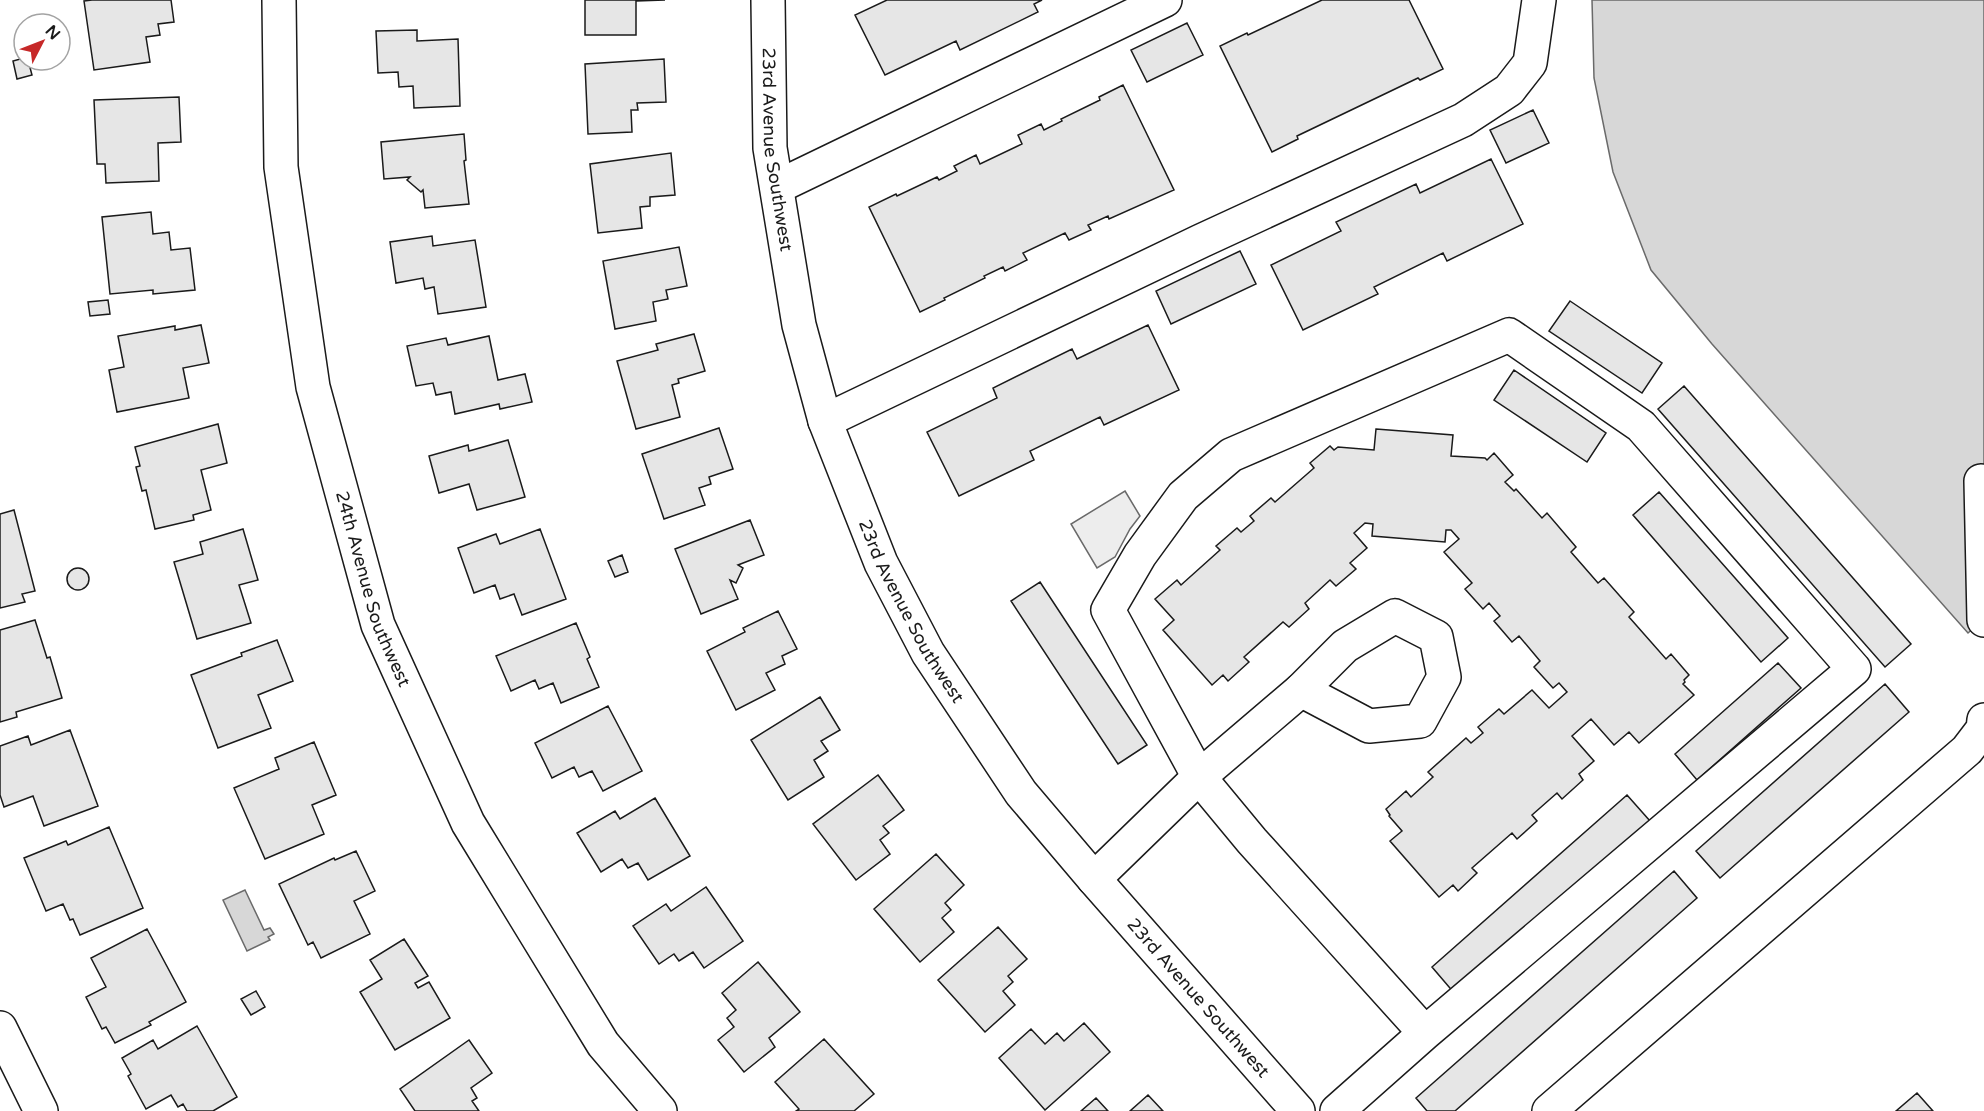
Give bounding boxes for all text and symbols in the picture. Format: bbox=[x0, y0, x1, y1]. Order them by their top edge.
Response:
north arrow bbox=[12, 12, 72, 72]
text: N bbox=[41, 21, 64, 44]
street label: 23rd Avenue Southwest bbox=[758, 47, 798, 253]
street label: 24th Avenue Southwest bbox=[331, 489, 416, 690]
street label: 23rd Avenue Southwest bbox=[854, 516, 969, 707]
street label: 23rd Avenue Southwest bbox=[1122, 914, 1274, 1082]

